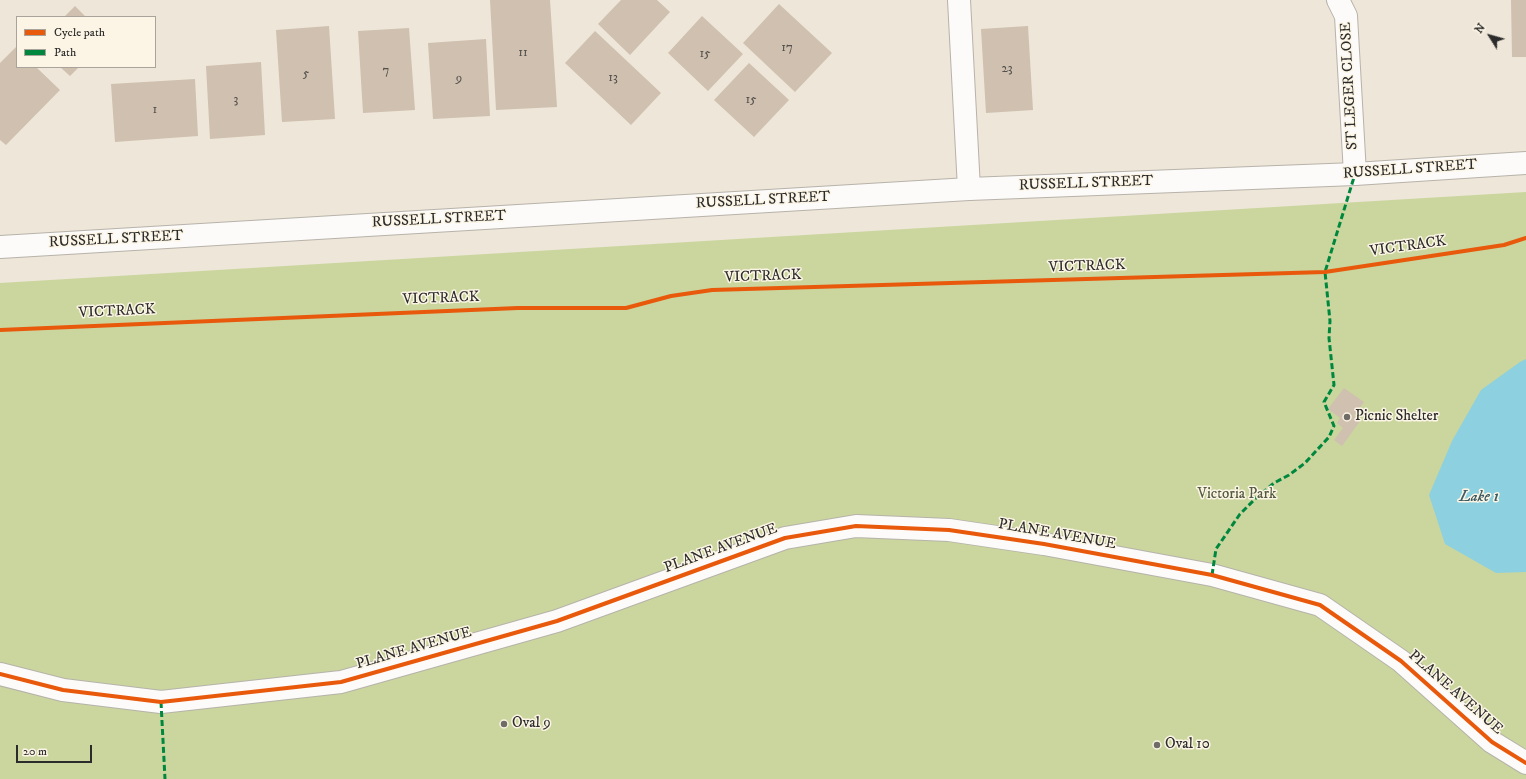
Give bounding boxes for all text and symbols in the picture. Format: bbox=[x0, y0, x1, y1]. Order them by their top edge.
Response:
legend bbox=[16, 16, 156, 68]
north arrow bbox=[1470, 16, 1510, 56]
text: N bbox=[1472, 21, 1489, 37]
street label: ST LEGER CLOSE bbox=[1338, 22, 1362, 150]
text: Cycle path bbox=[54, 25, 105, 40]
house number: 17 bbox=[781, 40, 793, 56]
text: Path bbox=[54, 45, 76, 60]
house number: 11 bbox=[518, 45, 528, 61]
house number: 15 bbox=[699, 46, 711, 62]
house number: 23 bbox=[1001, 61, 1013, 77]
house number: 7 bbox=[383, 63, 389, 79]
house number: 5 bbox=[303, 66, 309, 82]
house number: 13 bbox=[608, 70, 618, 86]
house number: 9 bbox=[456, 71, 462, 87]
house number: 3 bbox=[234, 92, 238, 108]
house number: 15 bbox=[745, 92, 757, 108]
house number: 1 bbox=[153, 102, 157, 118]
street label: RUSSELL STREET bbox=[1342, 156, 1478, 184]
street label: RUSSELL STREET bbox=[1019, 173, 1153, 195]
street label: RUSSELL STREET bbox=[695, 188, 831, 214]
street label: RUSSELL STREET bbox=[371, 207, 507, 233]
street label: RUSSELL STREET bbox=[48, 227, 184, 253]
street label: VICTRACK bbox=[1369, 233, 1447, 261]
street label: VICTRACK bbox=[1048, 257, 1126, 277]
street label: VICTRACK bbox=[724, 267, 802, 287]
street label: VICTRACK bbox=[402, 289, 480, 309]
street label: VICTRACK bbox=[78, 301, 156, 323]
place label: Picnic Shelter bbox=[1355, 408, 1438, 426]
marker: Picnic Shelter bbox=[1342, 412, 1352, 422]
park label: Victoria Park bbox=[1198, 486, 1276, 504]
water label: Lake 1 bbox=[1459, 488, 1499, 508]
street label: PLANE AVENUE bbox=[997, 516, 1117, 554]
street label: PLANE AVENUE bbox=[662, 520, 780, 578]
street label: PLANE AVENUE bbox=[354, 624, 474, 674]
street label: PLANE AVENUE bbox=[1404, 647, 1506, 739]
place label: Oval 9 bbox=[512, 715, 551, 733]
marker: Oval 9 bbox=[499, 719, 509, 729]
place label: Oval 10 bbox=[1165, 736, 1210, 754]
scale bar bbox=[18, 737, 94, 763]
marker: Oval 10 bbox=[1152, 740, 1162, 750]
text: 20 m bbox=[23, 744, 47, 759]

